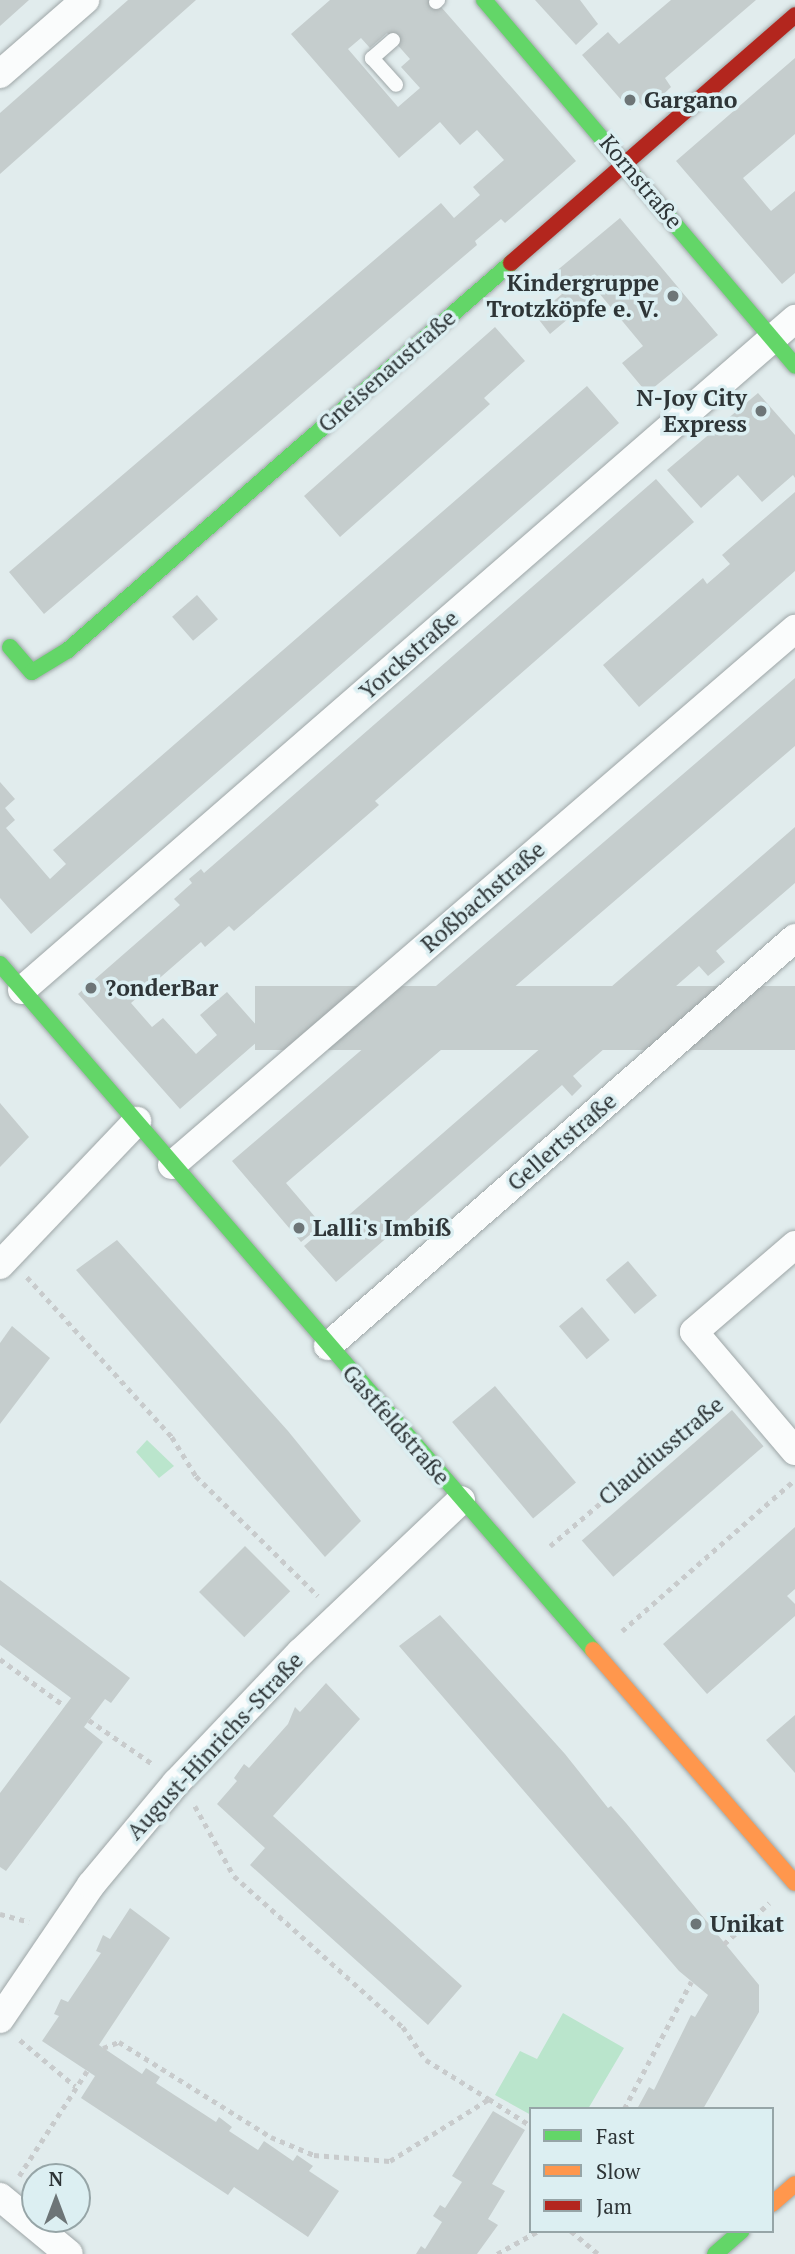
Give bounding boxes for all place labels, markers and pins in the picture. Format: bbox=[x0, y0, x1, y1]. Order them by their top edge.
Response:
place label: Gargano bbox=[644, 86, 737, 114]
marker: Gargano bbox=[622, 92, 638, 108]
place label: Kindergruppe Trotzköpfe e. V. bbox=[485, 269, 659, 323]
marker: Kindergruppe Trotzköpfe e. V. bbox=[665, 288, 681, 304]
place label: N-Joy City Express bbox=[636, 384, 747, 438]
marker: N-Joy City Express bbox=[753, 403, 769, 419]
place label: ?onderBar bbox=[105, 974, 218, 1002]
marker: ?onderBar bbox=[83, 980, 99, 996]
place label: Lalli's Imbiß bbox=[313, 1214, 451, 1242]
marker: Lalli's Imbiß bbox=[291, 1220, 307, 1236]
place label: Unikat bbox=[710, 1910, 784, 1938]
marker: Unikat bbox=[688, 1916, 704, 1932]

